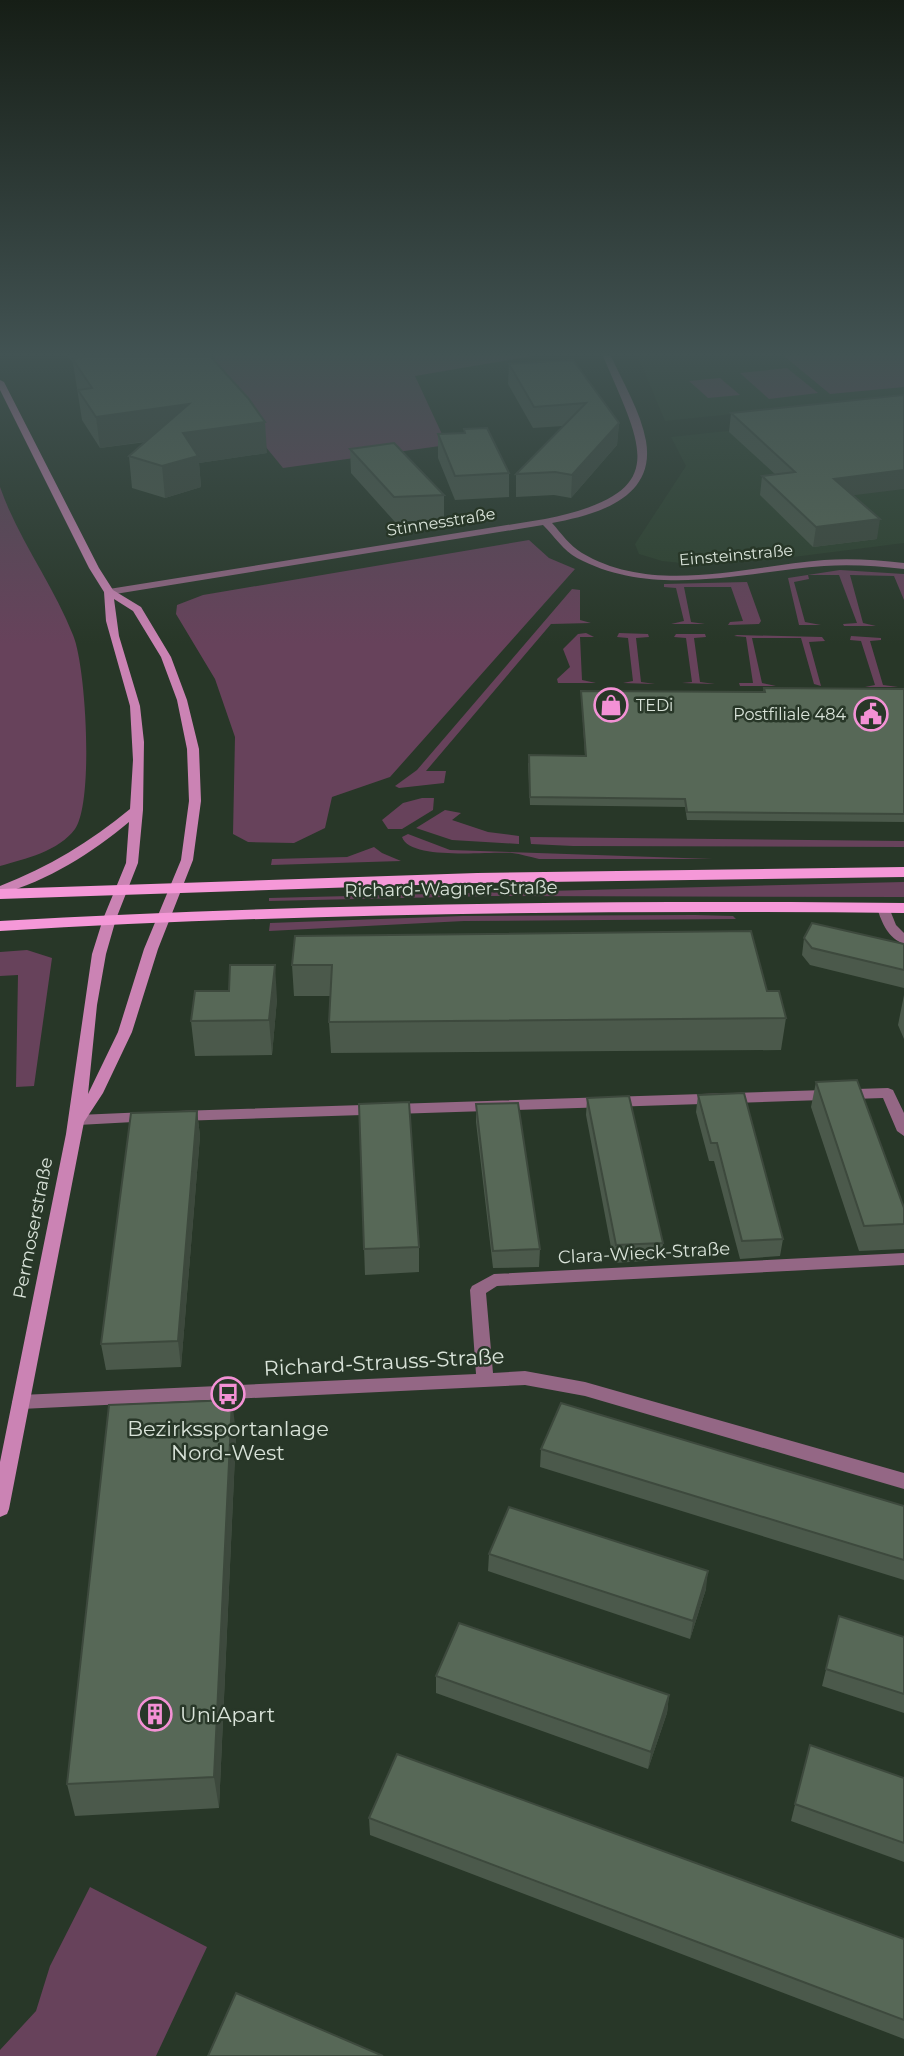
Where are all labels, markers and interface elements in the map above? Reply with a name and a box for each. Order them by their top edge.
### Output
street label: Stinnesstraße [385,504,497,540]
street label: Einsteinstraße [678,541,794,569]
shop icon: TEDi [592,686,630,724]
public building icon: Postfiliale 484 [852,695,890,733]
place label: TEDi [636,696,673,715]
place label: Postfiliale 484 [733,705,846,724]
street label: Richard-Wagner-Straße [344,876,558,902]
street label: Permoserstraße [8,1155,58,1301]
street label: Clara-Wieck-Straße [557,1237,731,1268]
street label: Richard-Strauss-Straße [263,1343,505,1381]
bus stop icon: Bezirkssportanlage Nord-West [209,1375,247,1413]
place label: Bezirkssportanlage Nord-West [127,1416,329,1465]
building icon: UniApart [136,1695,174,1733]
place label: UniApart [180,1702,275,1727]

